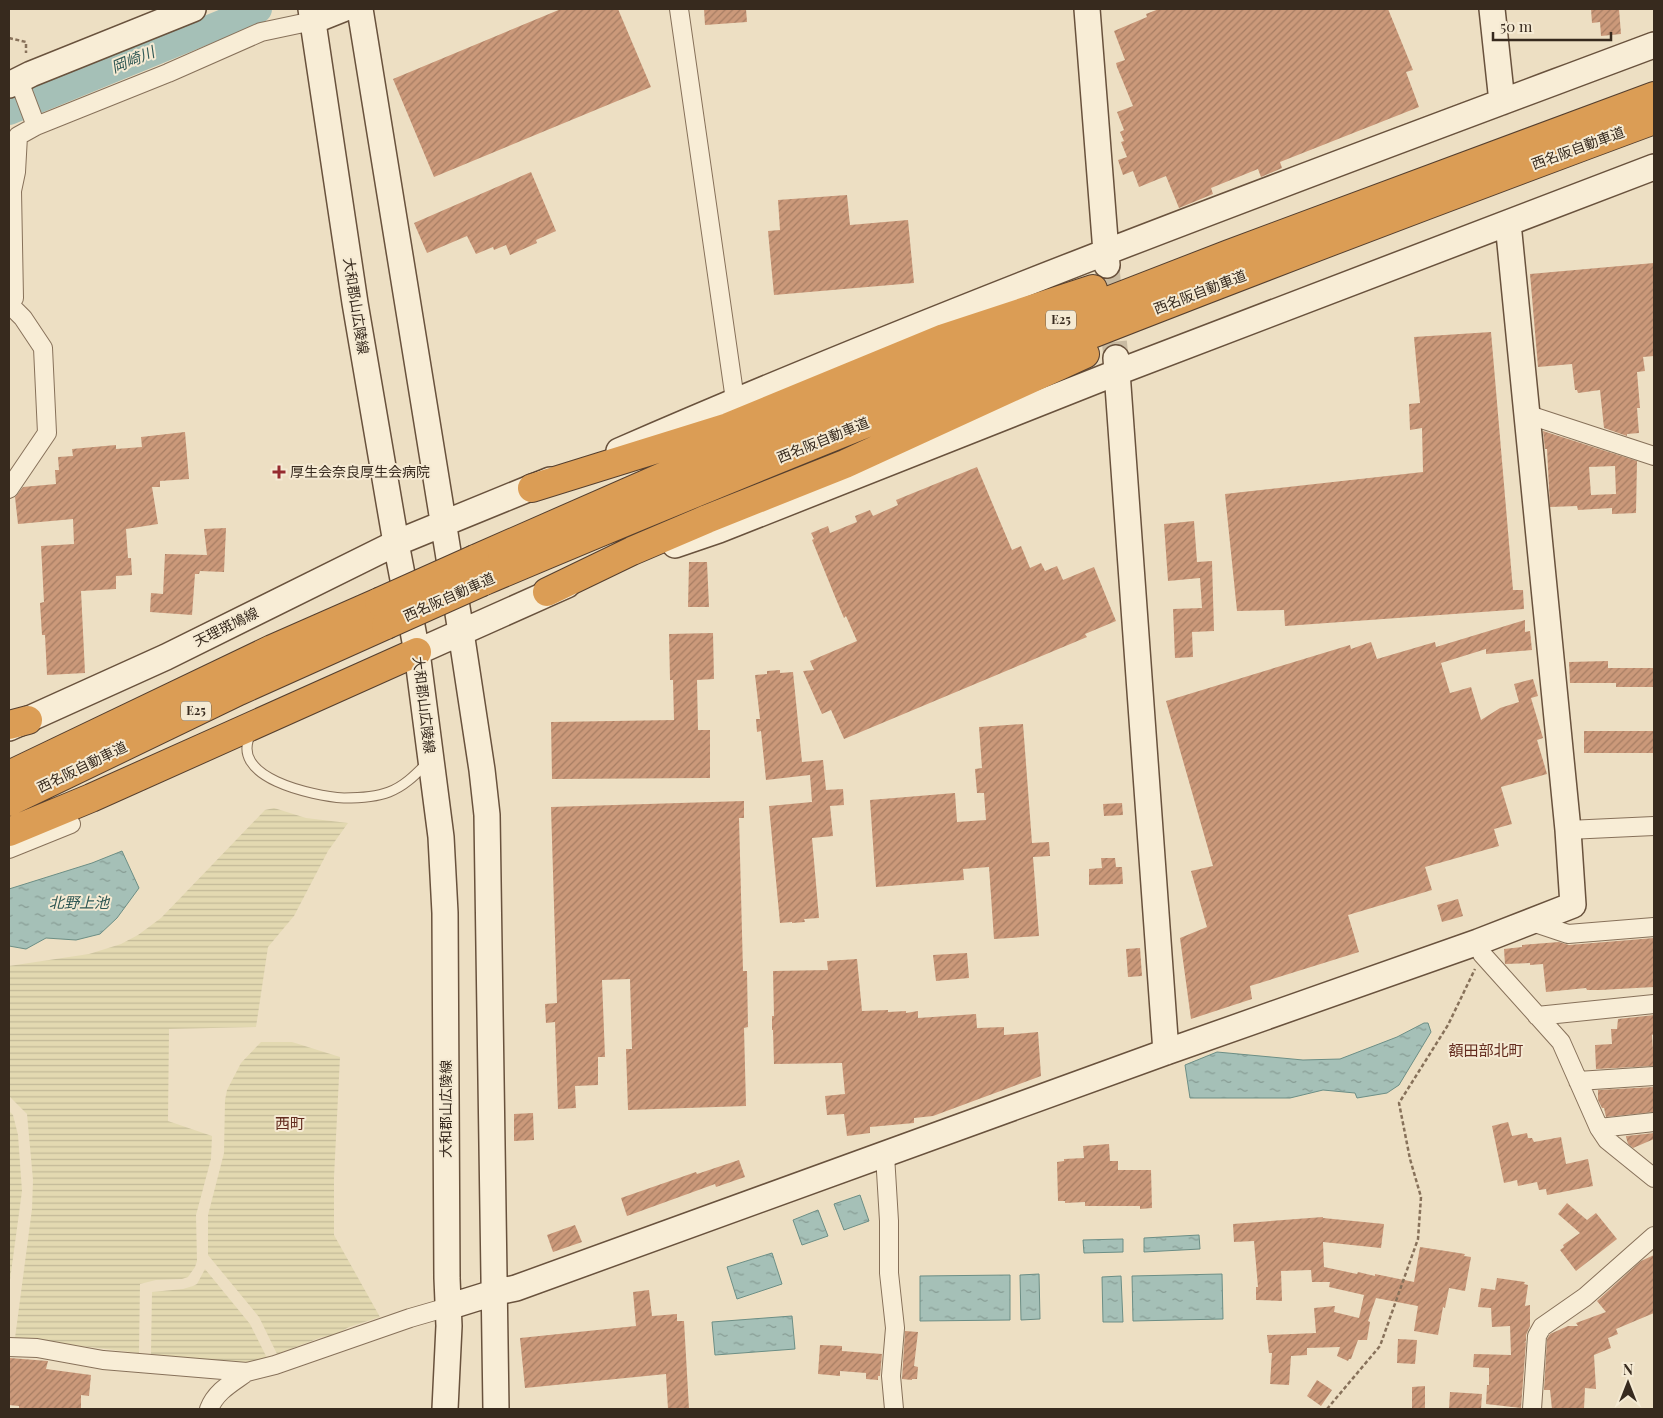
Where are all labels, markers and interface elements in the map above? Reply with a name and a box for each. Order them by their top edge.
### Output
scale bar [1493,10,1610,42]
text: 50 m [1500,16,1533,36]
water label: 岡崎川 [108,41,159,77]
street label: 西名阪自動車道 [1529,122,1627,173]
street label: 大和郡山広陵線 [339,256,374,356]
street label: 西名阪自動車道 [1151,265,1249,318]
road number: E25 [1046,310,1076,330]
street label: 西名阪自動車道 [774,412,872,467]
place label: 厚生会奈良厚生会病院 [290,462,430,481]
marker: 厚生会奈良厚生会病院 [272,465,286,479]
street label: 西名阪自動車道 [400,568,497,625]
street label: 天理斑鳩線 [190,603,261,650]
street label: 大和郡山広陵線 [409,655,440,755]
road number: E25 [181,701,211,720]
street label: 西名阪自動車道 [34,737,130,797]
water label: 北野上池 [49,892,111,912]
district label: 額田部北町 [1448,1040,1524,1060]
street label: 大和郡山広陵線 [436,1060,455,1158]
district label: 西町 [275,1113,305,1133]
north arrow [1603,1358,1653,1408]
text: N [1623,1360,1633,1379]

